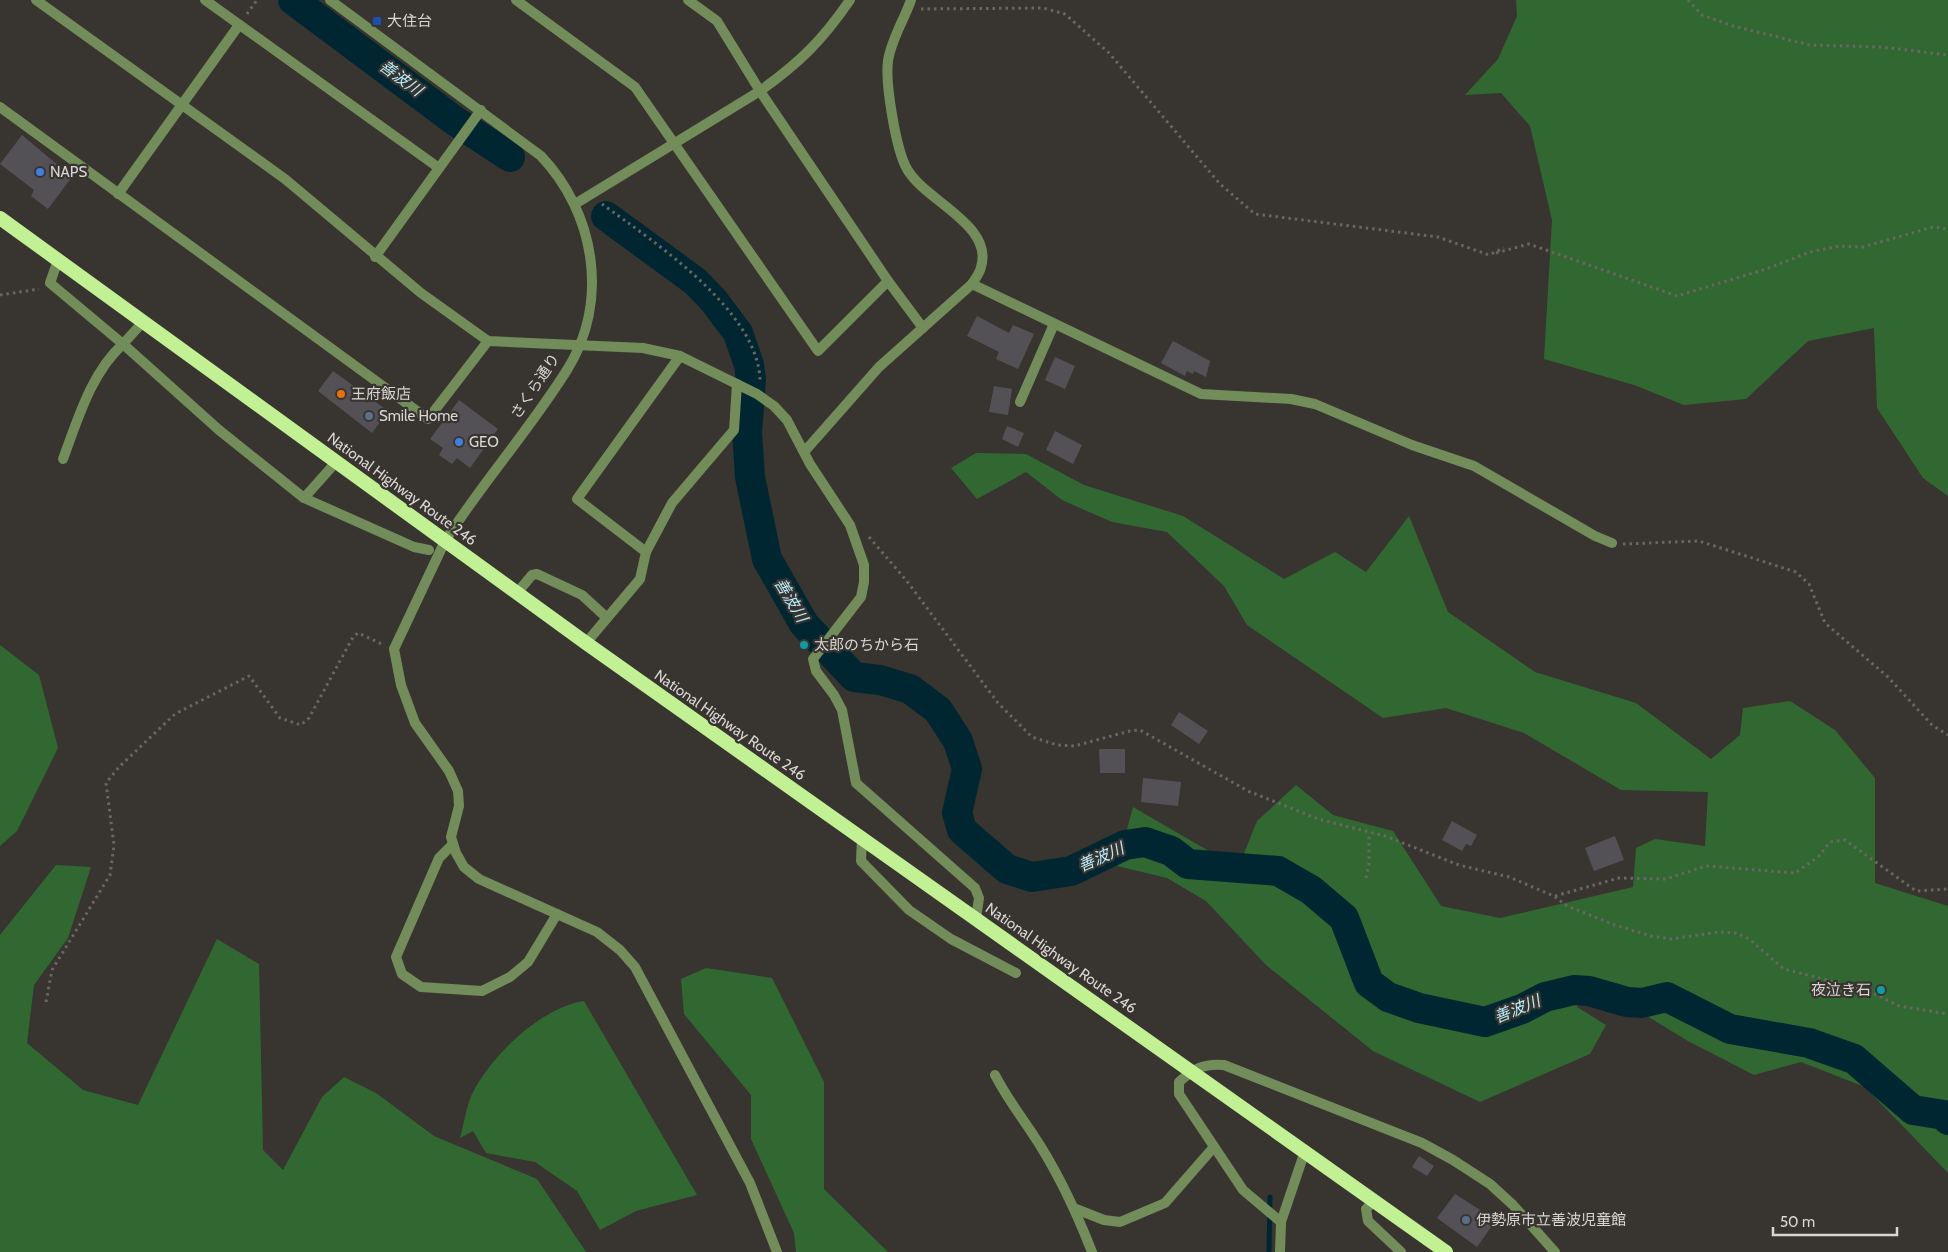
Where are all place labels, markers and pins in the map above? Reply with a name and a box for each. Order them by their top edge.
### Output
place label: 大住台 [387,12,432,30]
marker: 大住台 [371,15,383,27]
place label: NAPS [50,163,87,181]
marker: NAPS [34,166,46,178]
place label: 王府飯店 [351,385,411,403]
marker: 王府飯店 [335,388,347,400]
place label: Smile Home [379,407,458,425]
marker: Smile Home [363,410,375,422]
place label: GEO [469,433,499,451]
marker: GEO [453,436,465,448]
place label: 太郎のちから石 [814,636,919,654]
marker: 太郎のちから石 [798,639,810,651]
place label: 夜泣き石 [1811,981,1871,999]
marker: 夜泣き石 [1875,984,1887,996]
place label: 伊勢原市立善波児童館 [1476,1211,1626,1229]
marker: 伊勢原市立善波児童館 [1460,1214,1472,1226]

